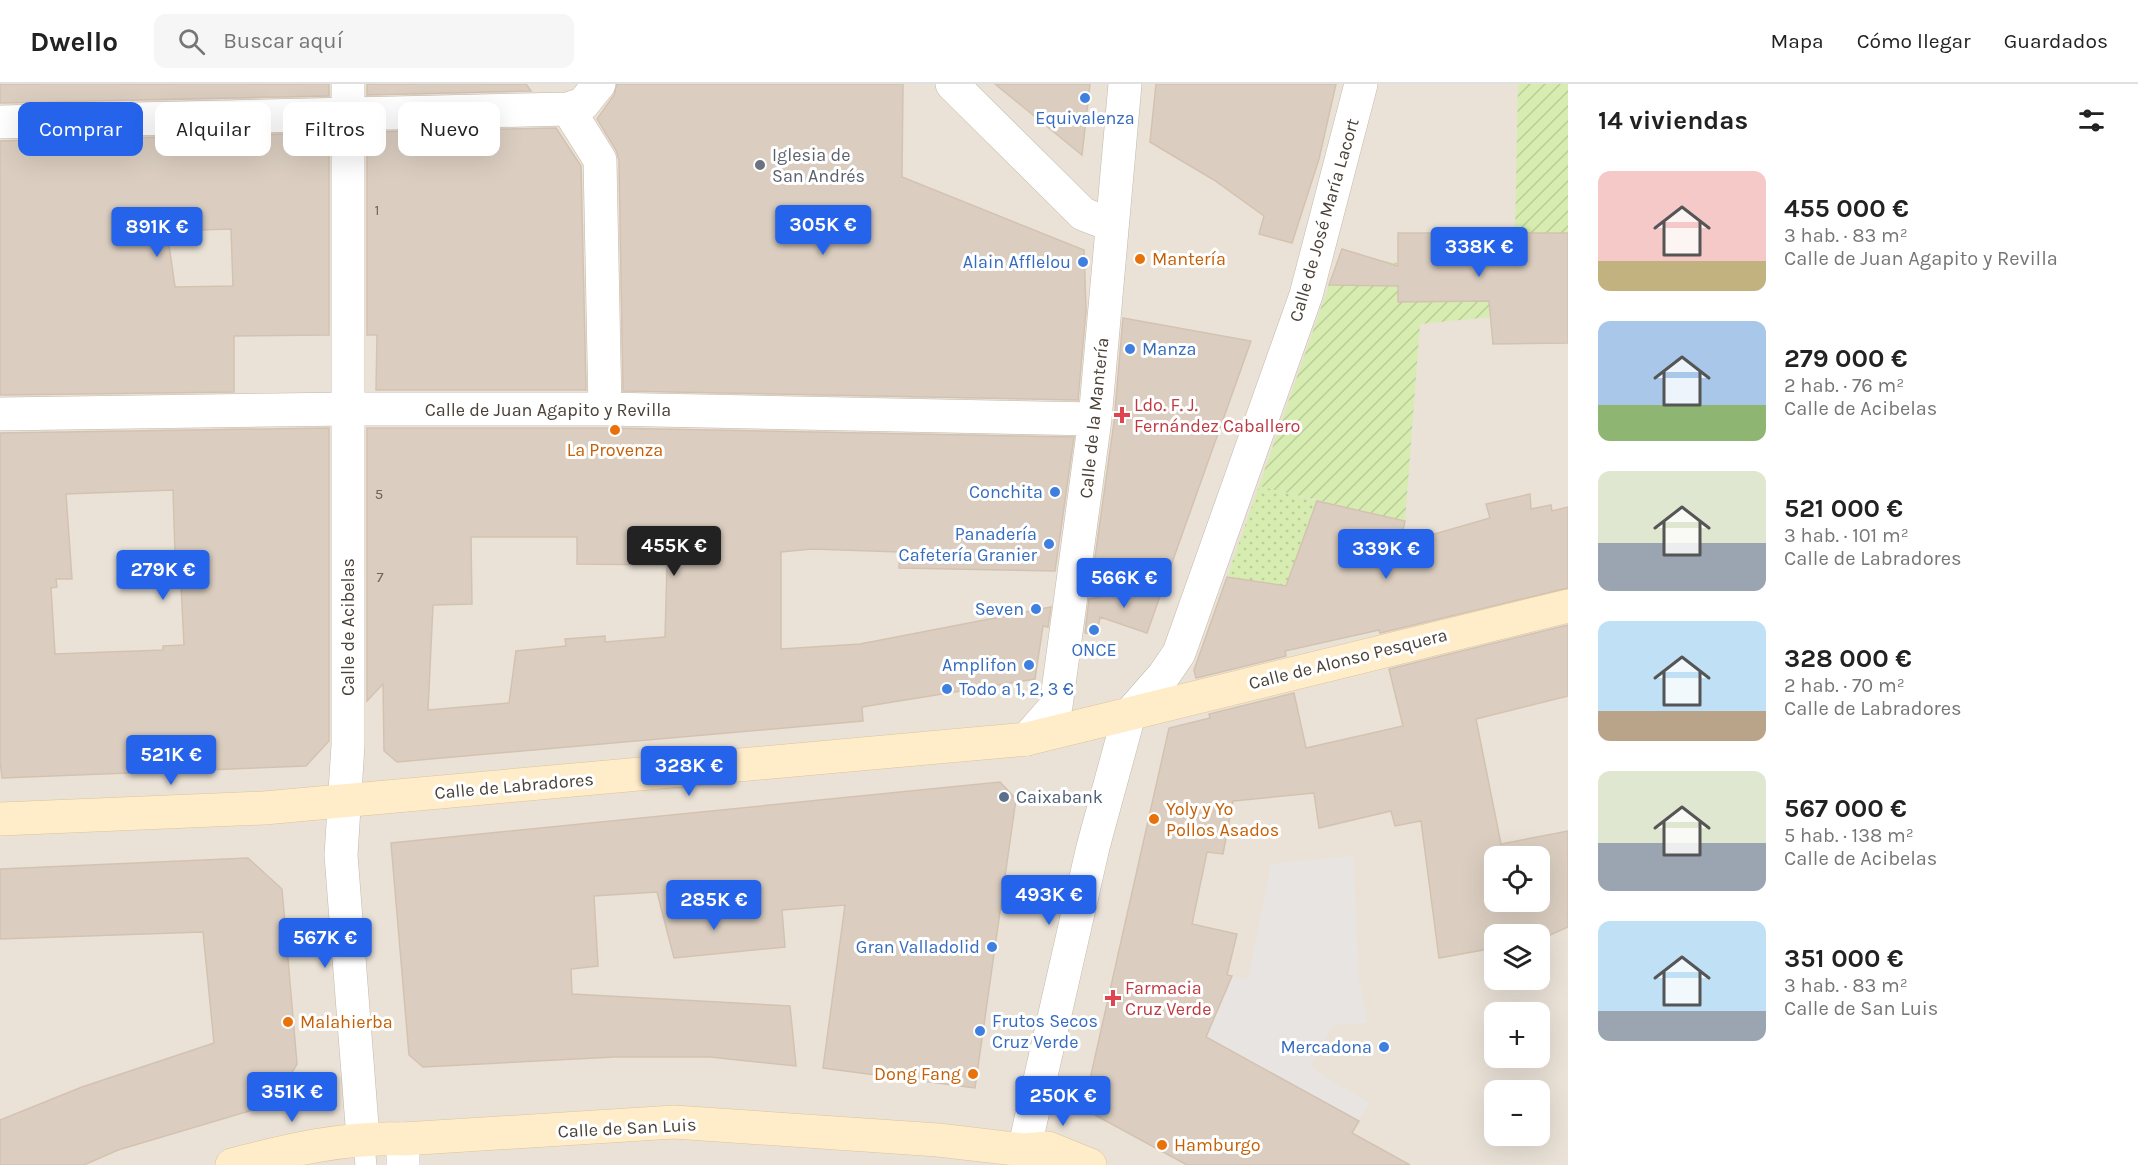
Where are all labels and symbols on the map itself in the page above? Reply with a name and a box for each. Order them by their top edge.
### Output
marker: Equivalenza [1078,91,1092,105]
place label: Equivalenza [1035,107,1135,129]
street label: Calle de José María Lacort [1284,115,1364,324]
place label: Iglesia de San Andrés [772,144,865,187]
marker: Iglesia de San Andrés [753,158,767,172]
house number: 1 [375,201,379,219]
pin: 305K € [774,205,872,256]
pin: 891K € [108,207,206,258]
pin: 338K € [1430,227,1528,278]
place label: Mantería [1152,248,1226,270]
place label: Alain Afflelou [963,251,1071,273]
marker: Mantería [1133,252,1147,266]
marker: Alain Afflelou [1076,255,1090,269]
street label: Calle de la Mantería [1075,336,1113,500]
place label: Manza [1142,338,1196,360]
marker: Manza [1123,342,1137,356]
place label: Ldo. F. J. Fernández Caballero [1134,394,1300,437]
street label: Calle de Juan Agapito y Revilla [425,399,671,421]
marker: Ldo. F. J. Fernández Caballero [1115,408,1129,422]
marker: La Provenza [608,423,622,437]
place label: La Provenza [567,439,663,461]
place label: Conchita [969,481,1043,503]
house number: 5 [375,485,383,503]
marker: Conchita [1048,485,1062,499]
place label: Panadería Cafetería Granier [899,523,1037,566]
pin: 455K € [625,526,723,577]
pin: 339K € [1337,529,1435,580]
marker: Panadería Cafetería Granier [1042,537,1056,551]
pin: 279K € [114,550,212,601]
street label: Calle de Acibelas [337,558,359,696]
pin: 566K € [1075,558,1173,609]
house number: 7 [376,568,384,586]
place label: Seven [975,598,1024,620]
marker: Seven [1029,602,1043,616]
marker: ONCE [1087,623,1101,637]
street label: Calle de Alonso Pesquera [1246,624,1450,694]
place label: ONCE [1071,639,1117,661]
place label: Amplifon [942,654,1017,676]
marker: Amplifon [1022,658,1036,672]
place label: Todo a 1, 2, 3 € [959,678,1074,700]
marker: Todo a 1, 2, 3 € [940,682,954,696]
pin: 521K € [122,735,220,786]
pin: 328K € [640,746,738,797]
street label: Calle de Labradores [433,768,595,804]
place label: Caixabank [1016,786,1103,808]
marker: Caixabank [997,790,1011,804]
place label: Yoly y Yo Pollos Asados [1166,798,1279,841]
marker: Yoly y Yo Pollos Asados [1147,812,1161,826]
pin: 493K € [1000,875,1098,926]
pin: 285K € [665,880,763,931]
pin: 567K € [276,918,374,969]
place label: Gran Valladolid [856,936,980,958]
marker: Gran Valladolid [985,940,999,954]
place label: Farmacia Cruz Verde [1125,977,1211,1020]
marker: Farmacia Cruz Verde [1106,991,1120,1005]
place label: Frutos Secos Cruz Verde [992,1010,1098,1053]
place label: Malahierba [300,1011,393,1033]
marker: Malahierba [281,1015,295,1029]
marker: Frutos Secos Cruz Verde [973,1024,987,1038]
place label: Mercadona [1281,1036,1372,1058]
marker: Mercadona [1377,1040,1391,1054]
place label: Dong Fang [874,1063,961,1085]
marker: Dong Fang [966,1067,980,1081]
pin: 351K € [243,1072,341,1123]
pin: 250K € [1014,1076,1112,1127]
street label: Calle de San Luis [557,1113,697,1143]
place label: Hamburgo [1174,1134,1261,1156]
marker: Hamburgo [1155,1138,1169,1152]

